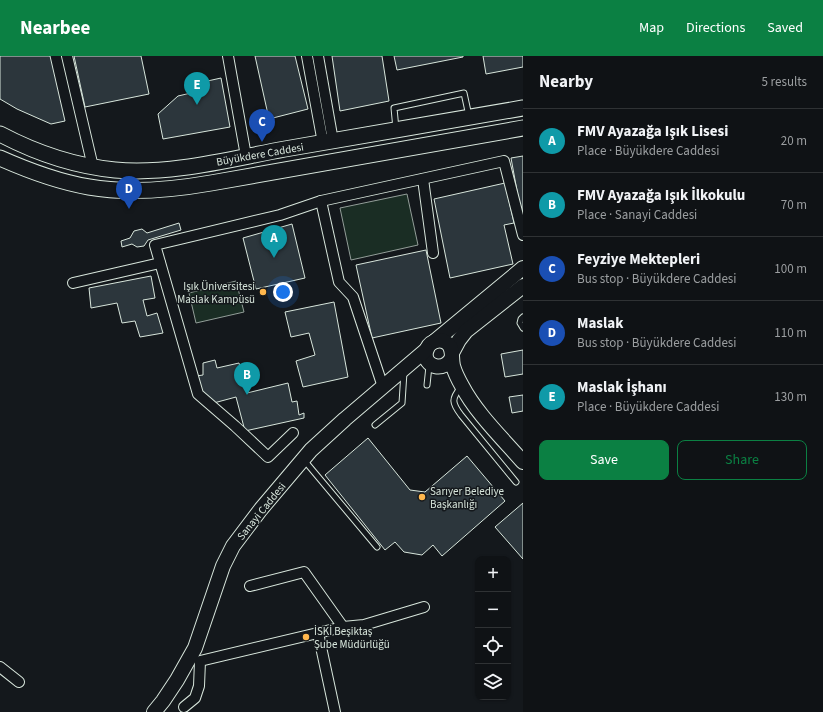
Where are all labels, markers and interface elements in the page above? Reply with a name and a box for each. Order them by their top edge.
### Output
text: Nearbee [20,15,90,42]
text: Map [639,18,664,38]
text: Directions [686,18,745,38]
text: Saved [767,18,803,38]
text: Nearby [539,70,593,94]
pin: E [184,72,210,105]
text: 5 results [762,73,807,91]
pin: C [249,109,275,142]
text: FMV Ayazağa Işık Lisesi [577,121,728,142]
text: A [548,132,556,150]
text: 20 m [781,132,807,150]
street label: Büyükdere Caddesi [215,139,305,170]
text: Place · Büyükdere Caddesi [577,142,719,160]
pin: D [116,176,142,209]
text: FMV Ayazağa Işık İlkokulu [577,185,745,206]
text: B [548,196,556,214]
text: 70 m [781,196,807,214]
text: Place · Sanayi Caddesi [577,206,697,224]
pin: A [261,225,287,258]
text: Feyziye Mektepleri [577,249,700,270]
text: C [548,260,556,278]
text: 100 m [774,260,807,278]
text: Bus stop · Büyükdere Caddesi [577,270,737,288]
place label: Işık Üniversitesi Maslak Kampüsü [177,279,255,307]
your location [273,282,293,302]
marker: Işık Üniversitesi Maslak Kampüsü [258,287,268,297]
text: Maslak [577,313,623,334]
text: D [548,324,556,342]
text: 110 m [774,324,807,342]
text: Bus stop · Büyükdere Caddesi [577,334,737,352]
pin: B [234,362,260,395]
text: Maslak İşhanı [577,377,667,398]
text: E [548,388,556,406]
text: 130 m [774,388,807,406]
text: Place · Büyükdere Caddesi [577,398,719,416]
button: Save [539,440,669,480]
button: Share [677,440,807,480]
street label: Sanayi Caddesi [234,479,289,543]
place label: Sarıyer Belediye Başkanlığı [430,484,505,512]
marker: Sarıyer Belediye Başkanlığı [417,492,427,502]
map controls [475,556,511,700]
button: + [475,556,511,592]
button: − [475,592,511,628]
place label: İSKİ Beşiktaş Şube Müdürlüğü [314,624,390,652]
button: locate [475,628,511,664]
marker: İSKİ Beşiktaş Şube Müdürlüğü [301,632,311,642]
button: layers [475,664,511,700]

